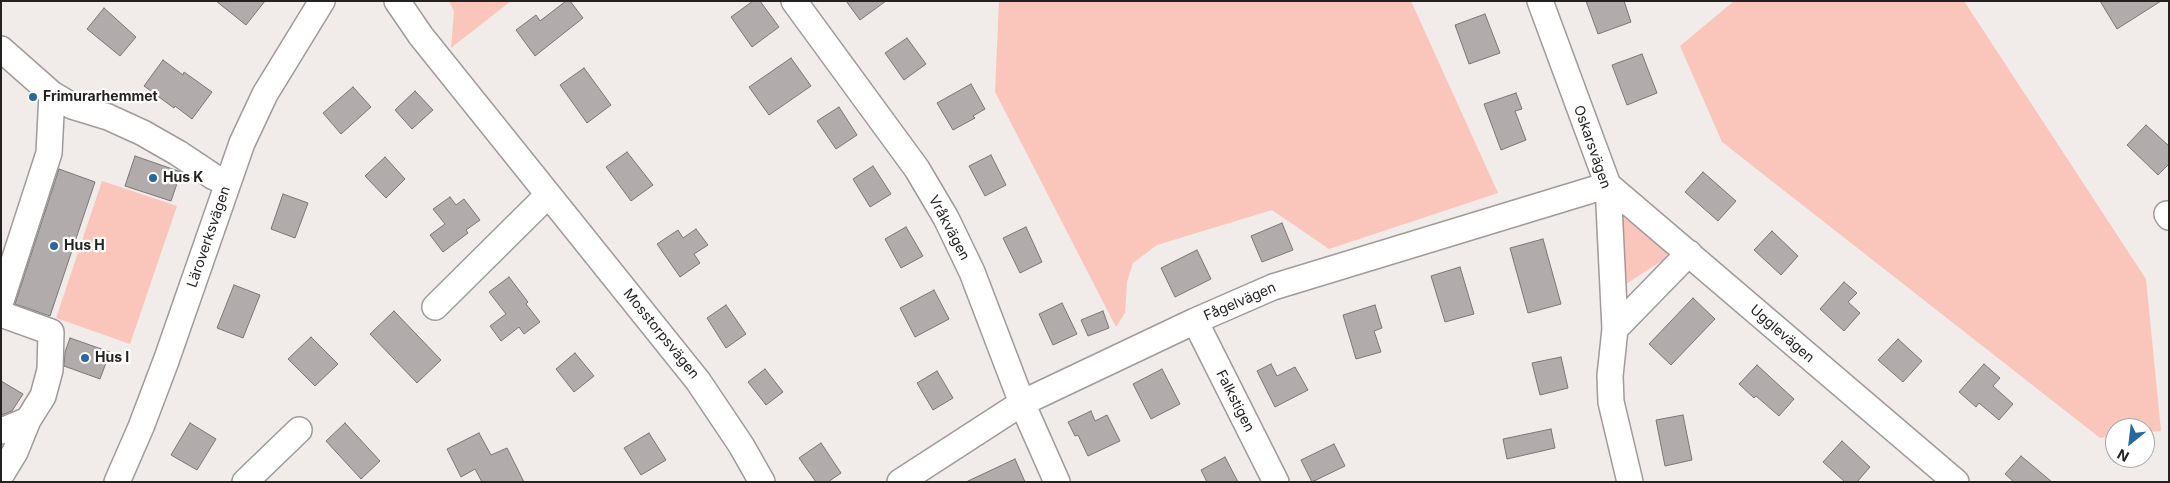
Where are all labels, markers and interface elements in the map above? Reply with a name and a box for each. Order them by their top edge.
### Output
place label: Frimurarhemmet [43,89,158,105]
marker: Frimurarhemmet [27,91,39,103]
street label: Oskarsvägen [1570,103,1614,191]
place label: Hus K [163,170,203,186]
marker: Hus K [147,172,159,184]
street label: Läroverksvägen [184,184,234,290]
street label: Vråkvägen [925,193,973,263]
place label: Hus H [64,238,105,254]
marker: Hus H [48,240,60,252]
street label: Fågelvägen [1201,279,1279,325]
street label: Mosstorpsvägen [620,286,702,382]
street label: Ugglevägen [1746,302,1818,366]
place label: Hus I [95,350,129,366]
marker: Hus I [79,352,91,364]
street label: Falkstigen [1212,367,1258,435]
north arrow [2105,418,2155,468]
text: N [2114,446,2132,466]

